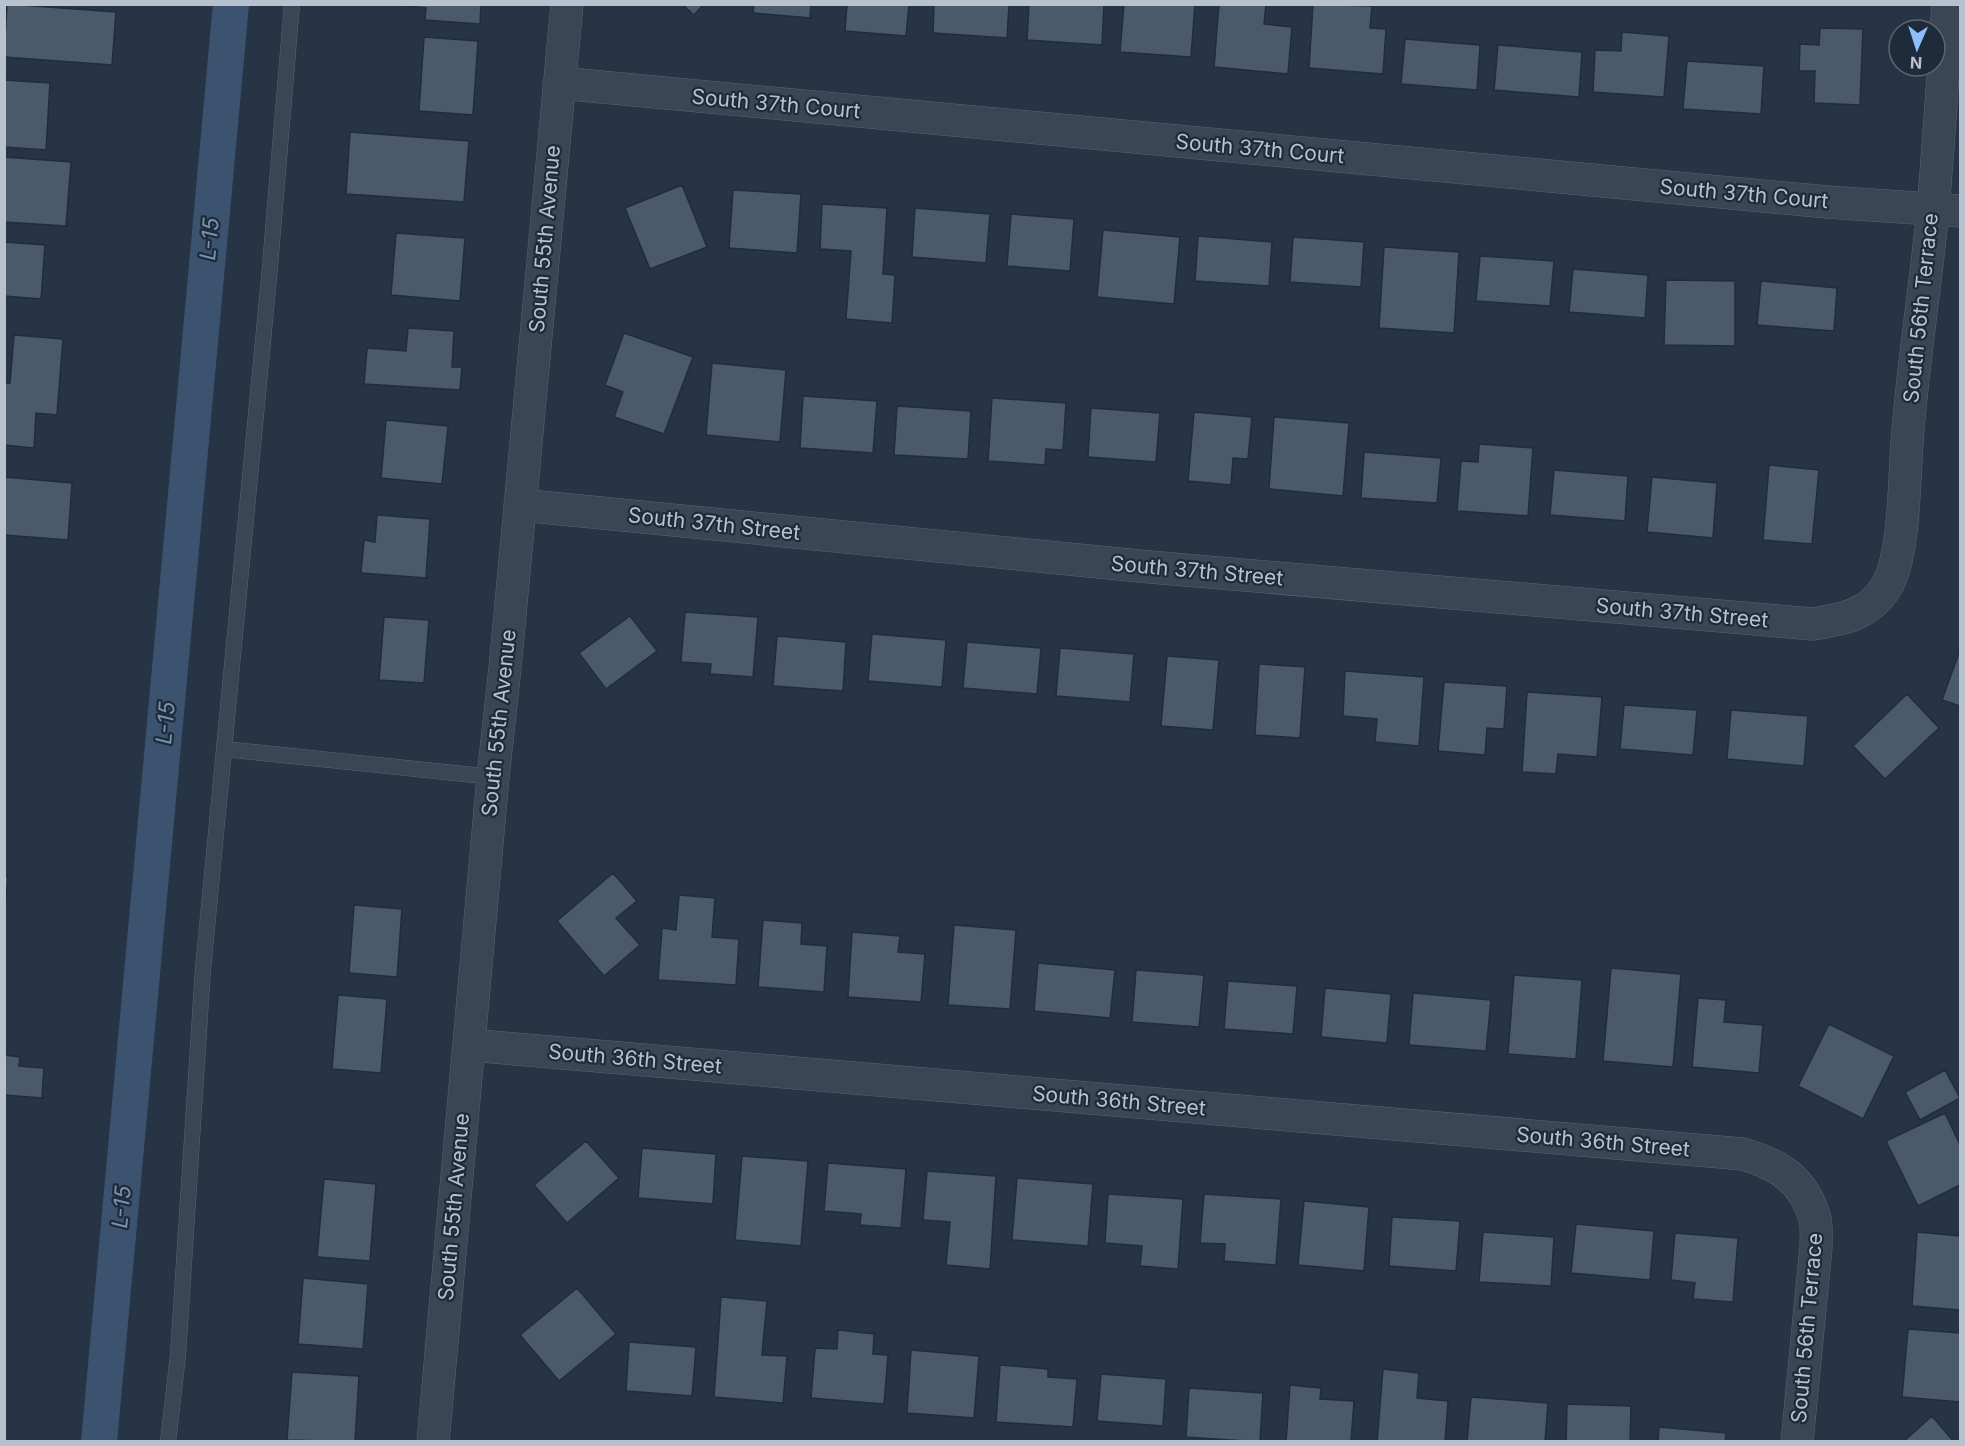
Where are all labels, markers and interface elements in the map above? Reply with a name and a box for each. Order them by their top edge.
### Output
north arrow [1887,18,1947,78]
text: N [1910,53,1923,73]
street label: South 37th Court [691,84,862,123]
street label: South 37th Court [1175,129,1346,168]
street label: South 55th Avenue [524,144,565,334]
street label: South 37th Court [1659,174,1830,213]
street label: South 56th Terrace [1898,212,1943,404]
water label: L-15 [194,216,224,262]
street label: South 37th Street [627,502,802,545]
street label: South 37th Street [1110,551,1284,591]
street label: South 37th Street [1595,593,1769,633]
street label: South 55th Avenue [476,628,521,818]
water label: L-15 [150,700,180,746]
street label: South 36th Street [547,1038,723,1079]
street label: South 36th Street [1031,1080,1207,1121]
street label: South 55th Avenue [433,1112,474,1302]
street label: South 36th Street [1515,1121,1691,1162]
water label: L-15 [106,1184,136,1230]
street label: South 56th Terrace [1786,1232,1827,1424]

